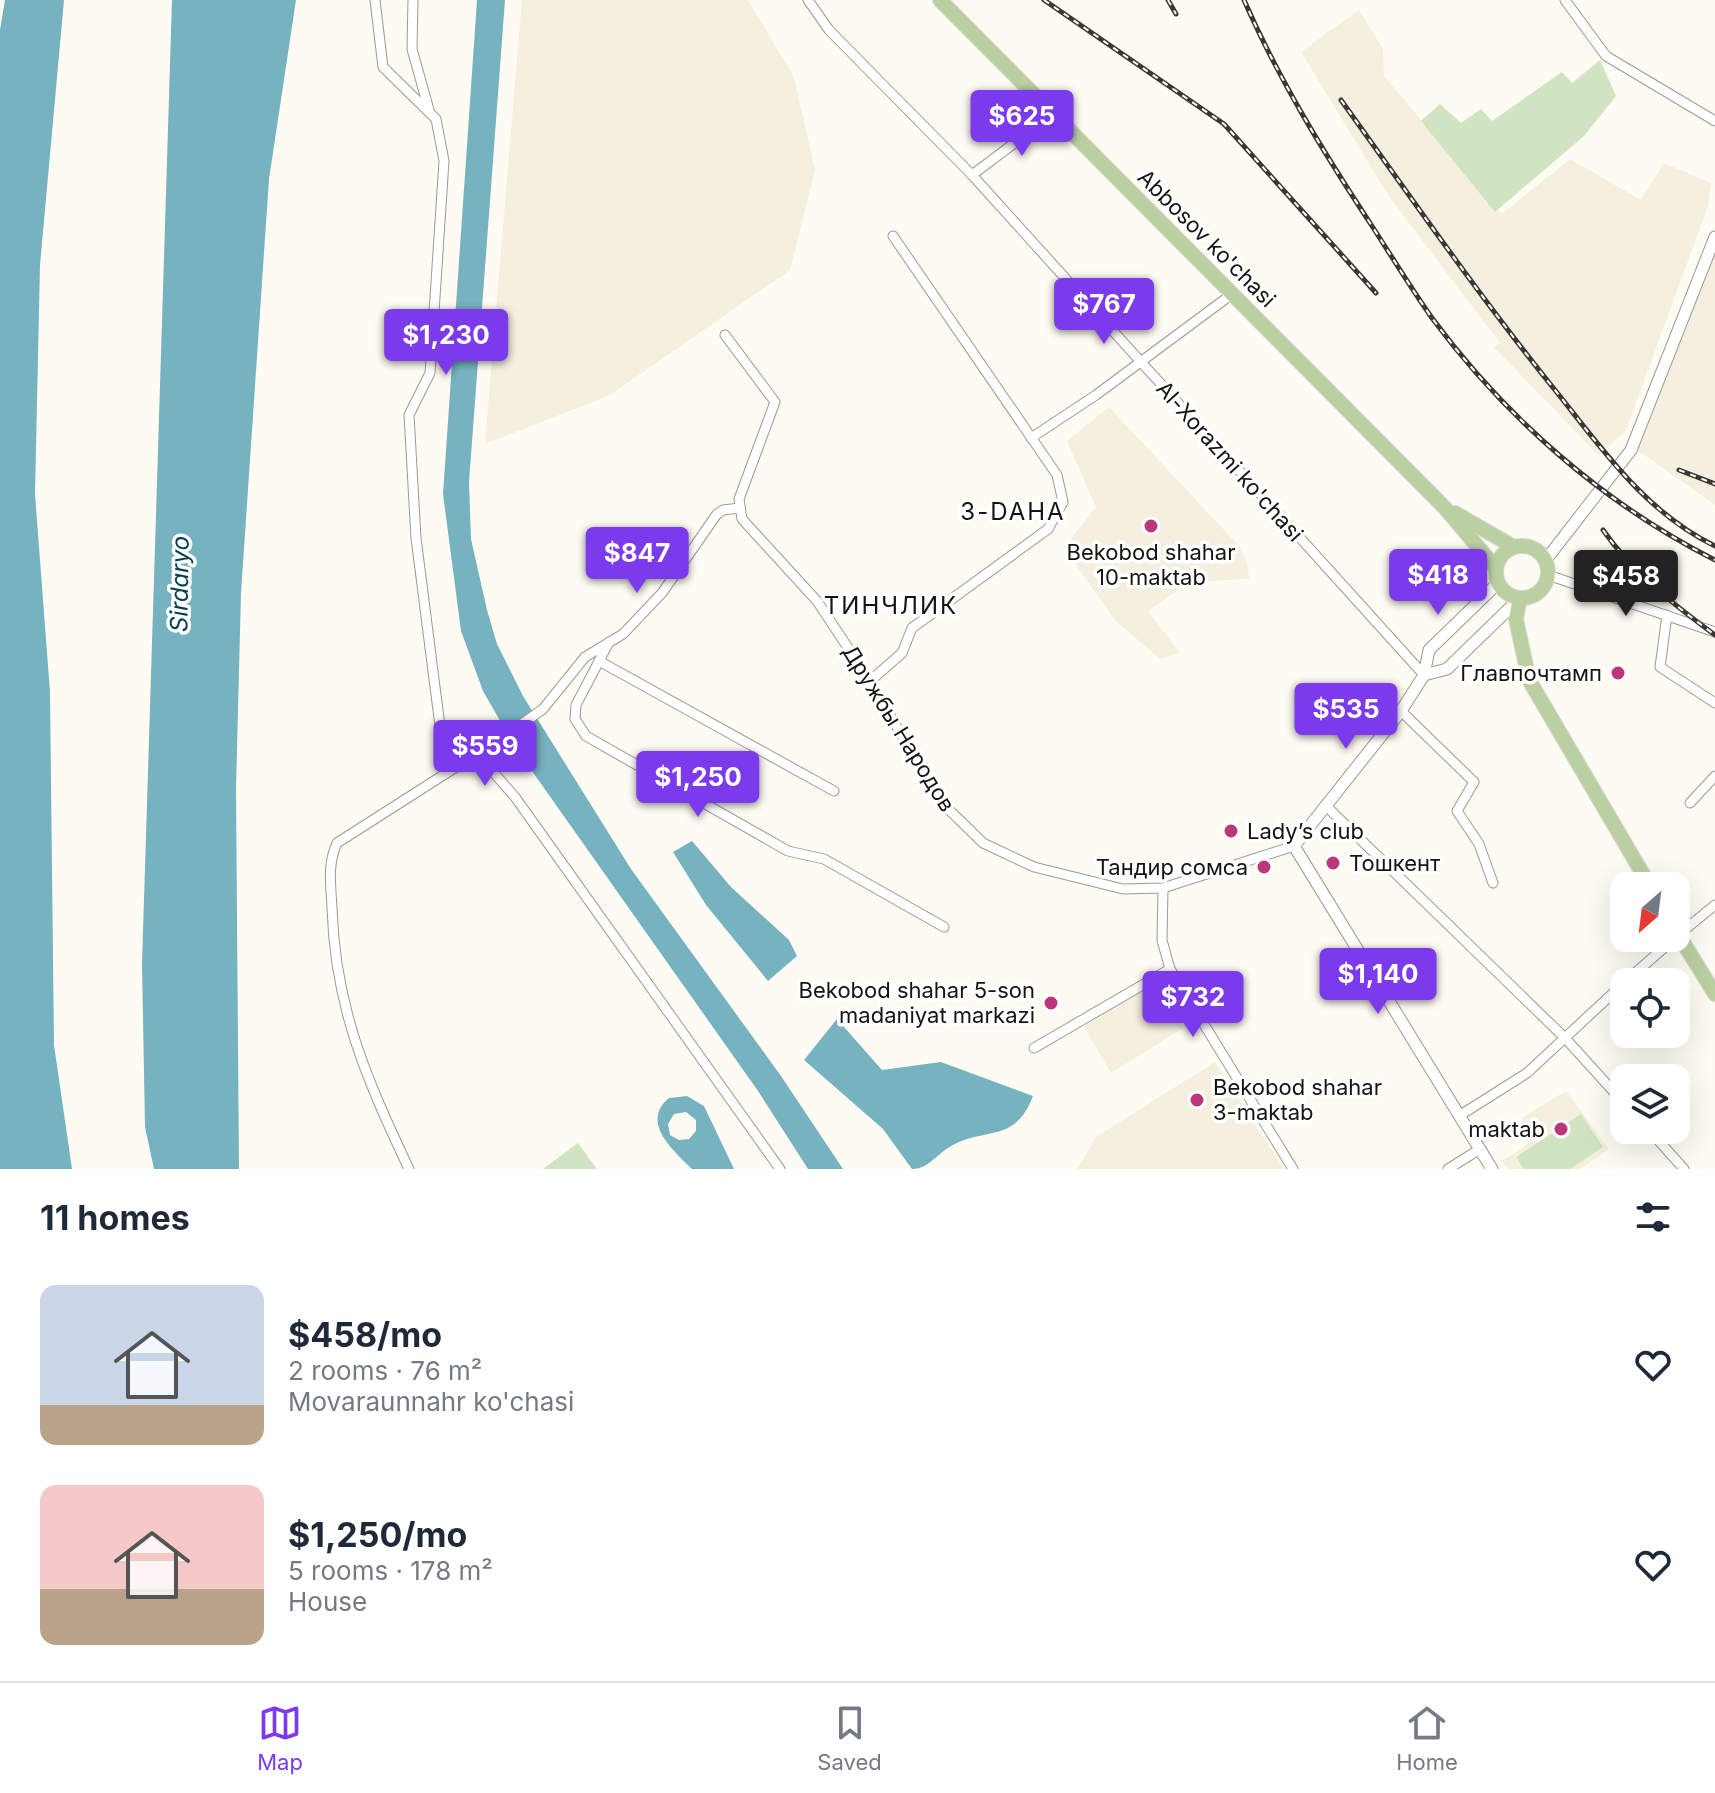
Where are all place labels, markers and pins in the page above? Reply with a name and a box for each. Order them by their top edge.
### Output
pin: $625 [975,90,1069,158]
pin: $767 [1057,278,1151,346]
pin: $1,230 [381,309,511,377]
marker: Bekobod shahar 10-maktab [1142,517,1160,535]
pin: $847 [590,527,684,595]
place label: Bekobod shahar 10-maktab [1067,539,1235,590]
pin: $418 [1391,549,1485,617]
pin: $458 [1579,550,1673,618]
place label: Главпочтамп [1460,660,1602,686]
marker: Главпочтамп [1609,664,1627,682]
pin: $535 [1299,683,1393,751]
pin: $559 [438,720,532,788]
pin: $1,250 [633,751,763,819]
place label: Lady’s club [1247,818,1364,844]
marker: Lady’s club [1222,822,1240,840]
place label: Тошкент [1349,850,1441,876]
place label: Тандир сомса [1096,854,1248,880]
marker: Тошкент [1324,854,1342,872]
marker: Тандир сомса [1255,858,1273,876]
pin: $1,140 [1313,948,1443,1016]
pin: $732 [1146,971,1240,1039]
place label: Bekobod shahar 5-son madaniyat markazi [799,977,1035,1028]
marker: Bekobod shahar 5-son madaniyat markazi [1042,994,1060,1012]
place label: Bekobod shahar 3-maktab [1213,1074,1382,1125]
marker: Bekobod shahar 3-maktab [1188,1091,1206,1109]
place label: maktab [1468,1116,1545,1142]
marker: maktab [1552,1120,1570,1138]

